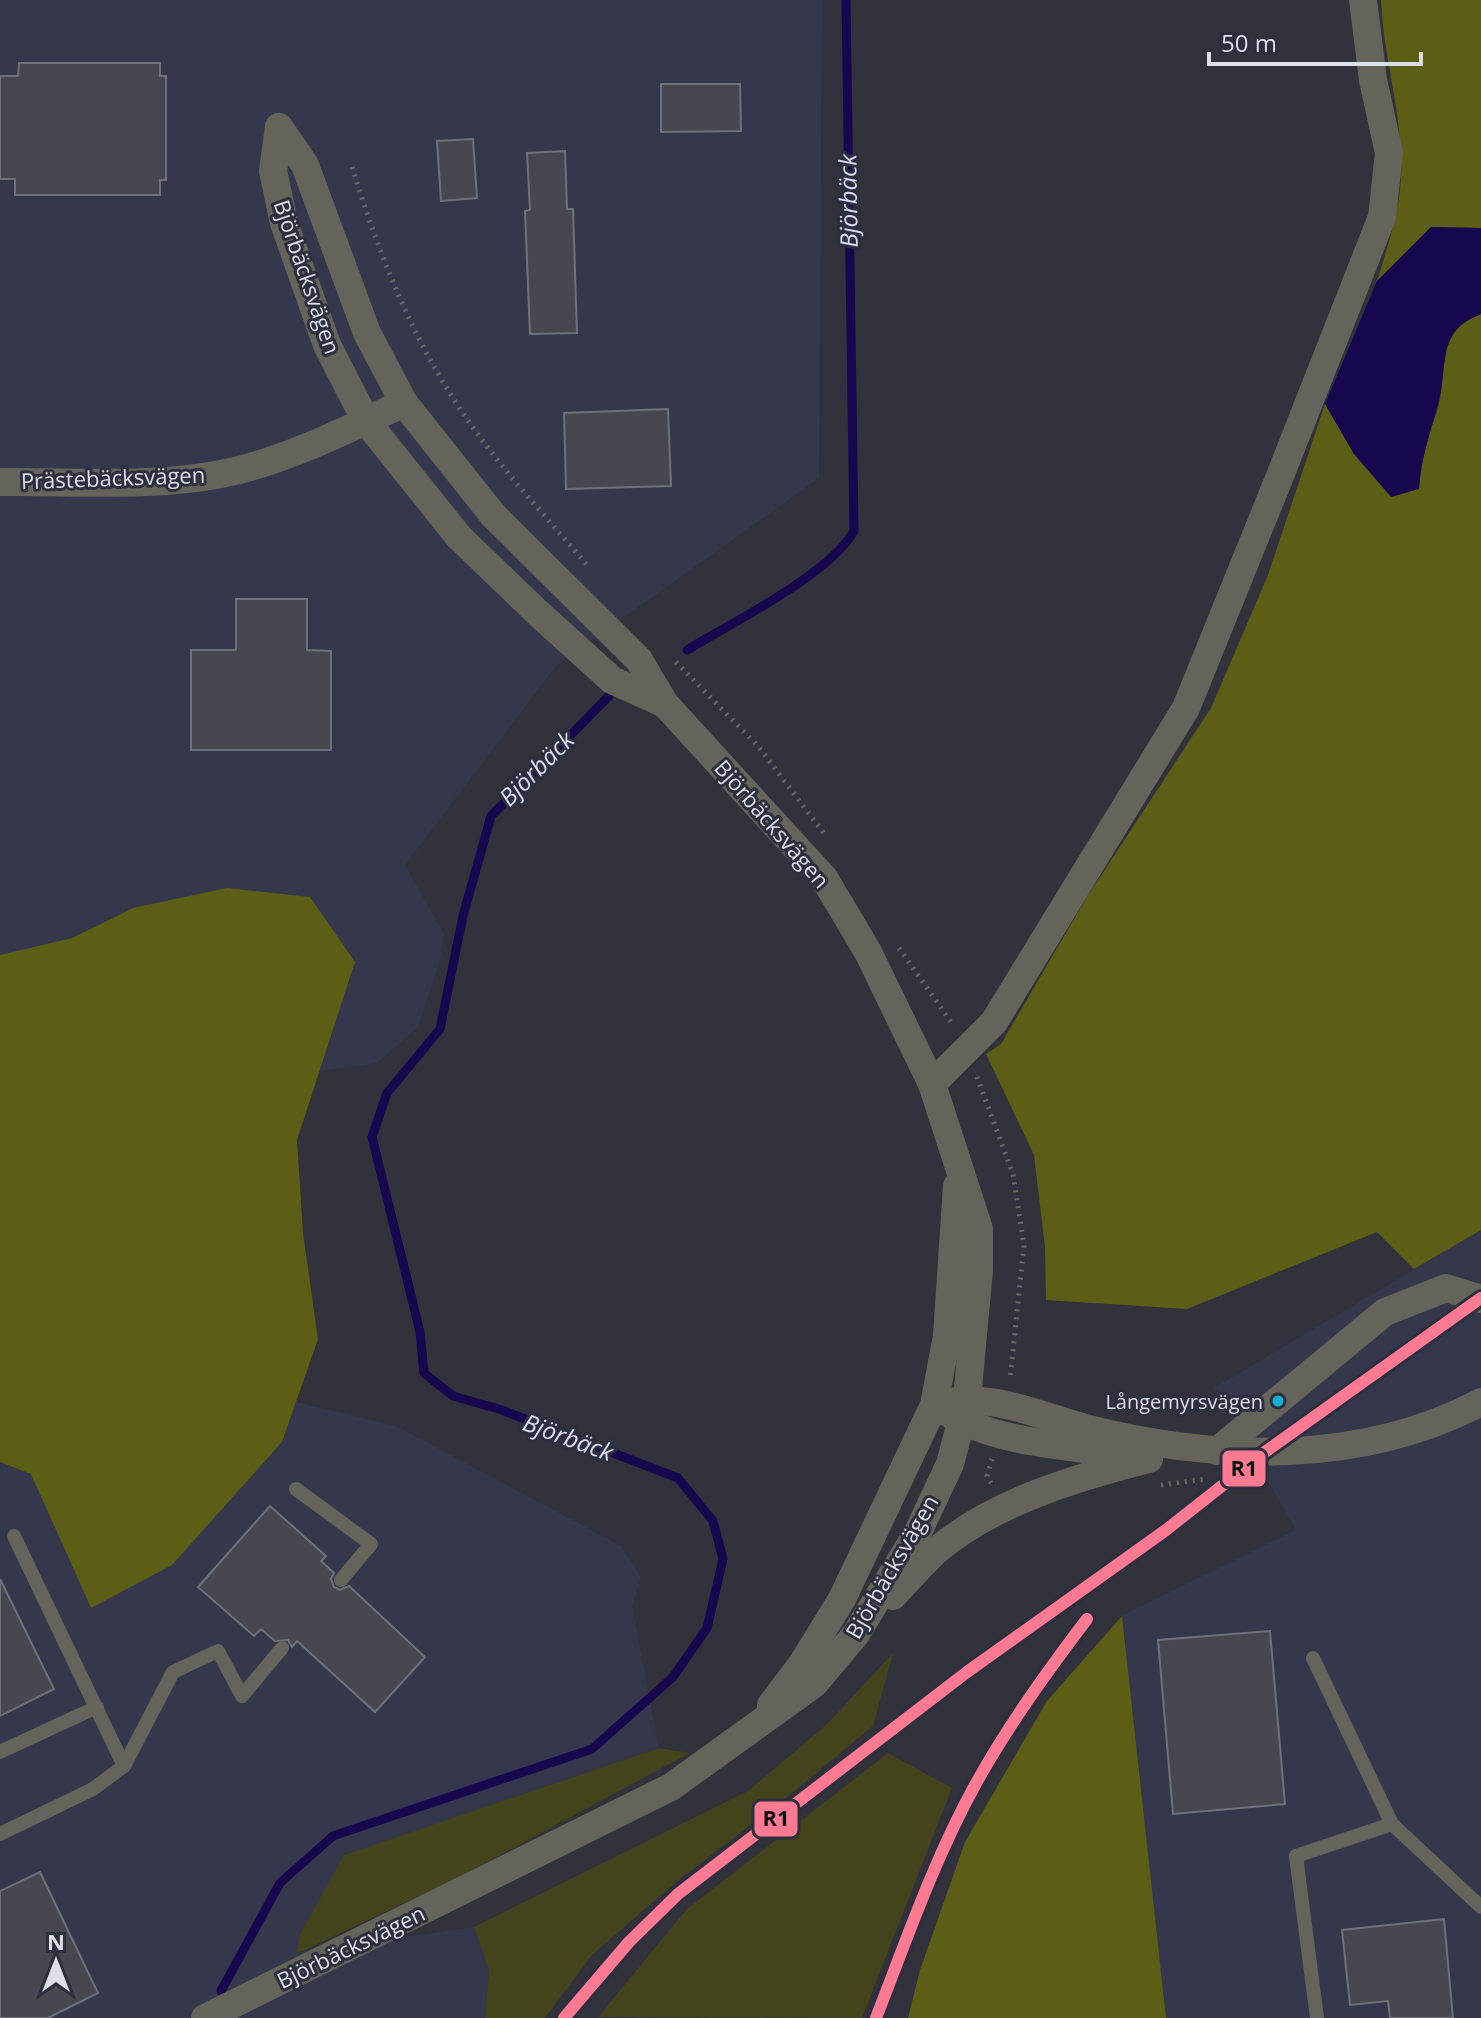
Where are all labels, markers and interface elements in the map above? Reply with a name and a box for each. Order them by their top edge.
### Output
scale bar [1209,16,1421,66]
text: 50 m [1221,26,1277,59]
water label: Björbäck [830,153,865,248]
street label: Björbäcksvägen [268,196,348,358]
street label: Prästebäcksvägen [20,459,206,495]
water label: Björbäck [491,722,582,813]
street label: Björbäcksvägen [709,753,837,894]
place label: Långemyrsvägen [1105,1388,1263,1415]
marker: Långemyrsvägen [1270,1393,1286,1409]
water label: Björbäck [519,1405,619,1469]
line badge: R1 [1221,1449,1267,1488]
text: R1 [1230,1452,1258,1482]
street label: Björbäcksvägen [838,1489,944,1644]
line badge: R1 [753,1800,799,1838]
text: R1 [762,1802,790,1832]
street label: Björbäcksvägen [272,1897,430,1995]
north arrow [16,1922,96,2002]
text: N [47,1926,65,1956]

